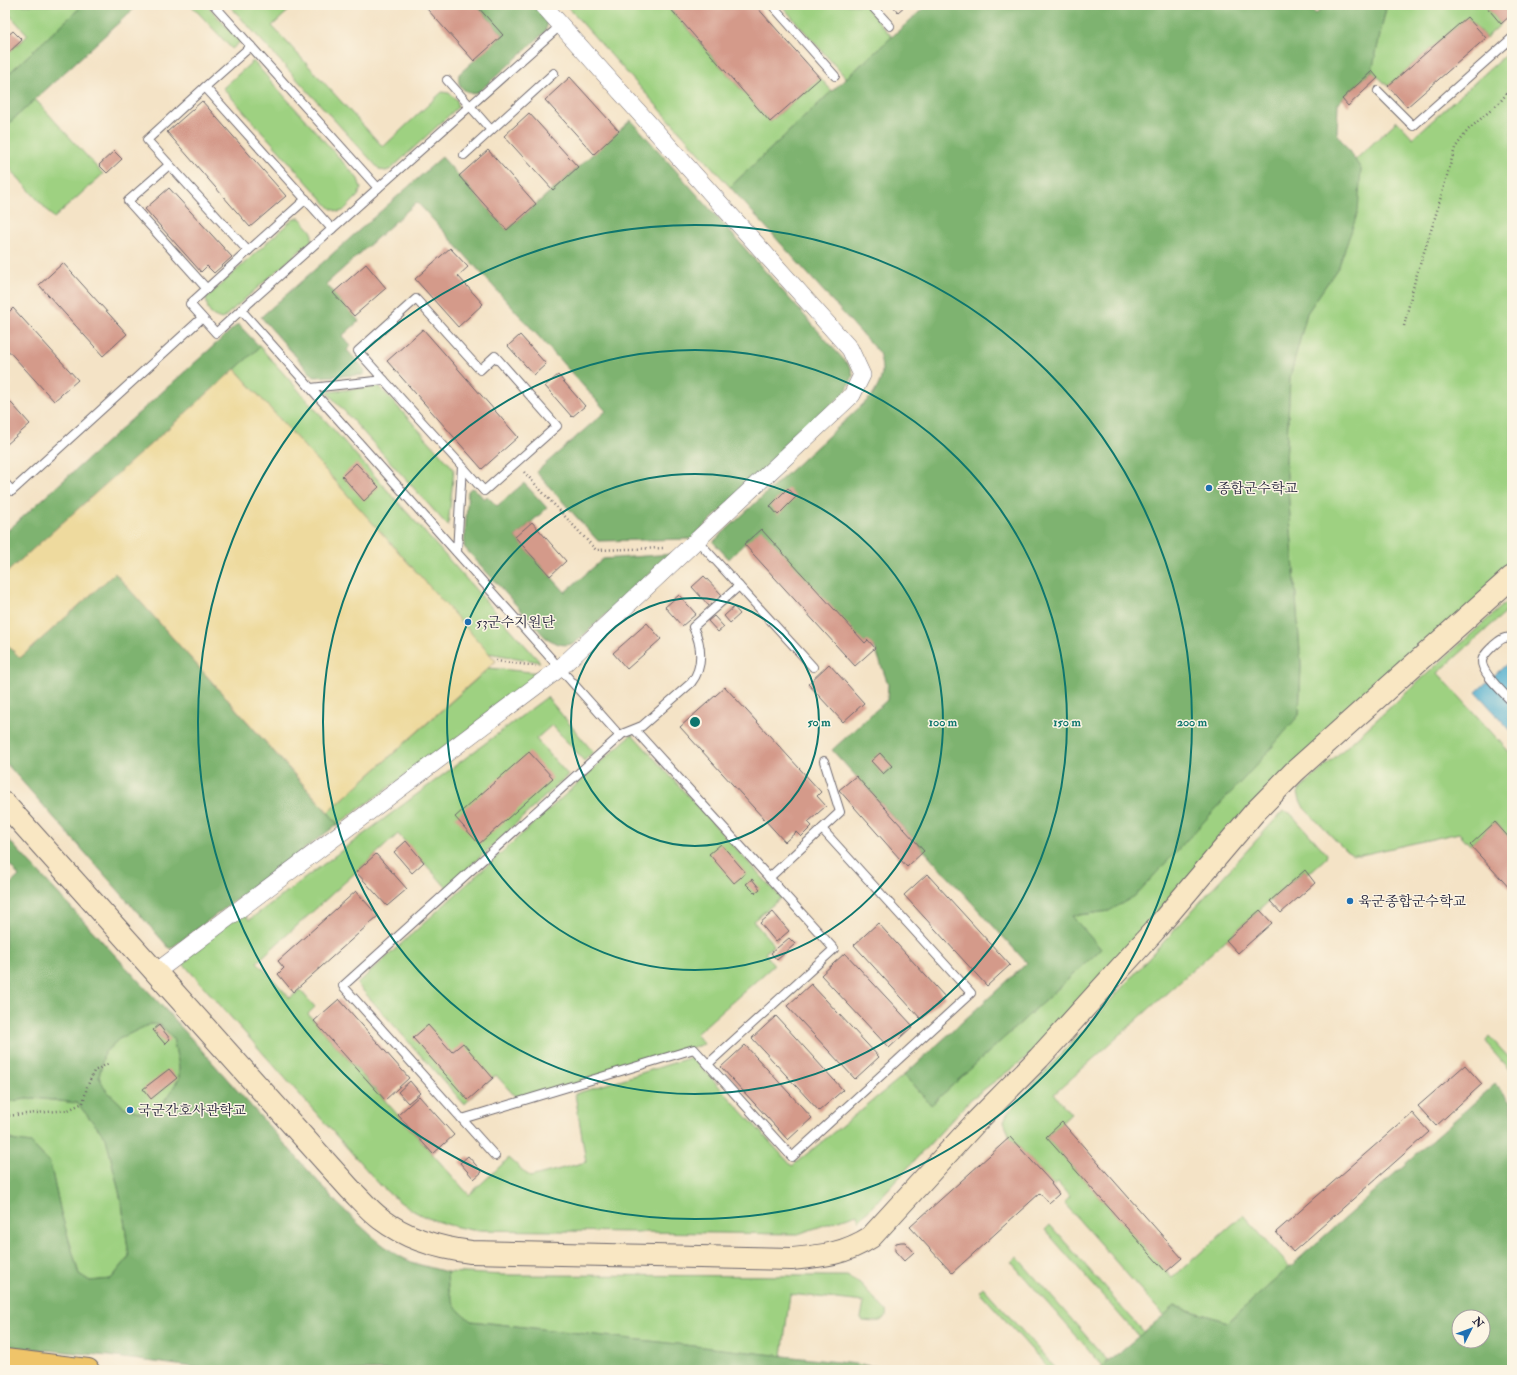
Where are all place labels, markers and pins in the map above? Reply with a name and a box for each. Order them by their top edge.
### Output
place label: 종합군수학교 [1217,480,1299,497]
marker: 종합군수학교 [1204,483,1214,493]
place label: 53군수지원단 [476,614,556,631]
marker: 53군수지원단 [463,617,473,627]
centre of rings [688,715,702,729]
place label: 육군종합군수학교 [1358,893,1467,910]
marker: 육군종합군수학교 [1345,896,1355,906]
place label: 국군간호사관학교 [138,1102,247,1119]
marker: 국군간호사관학교 [125,1105,135,1115]

